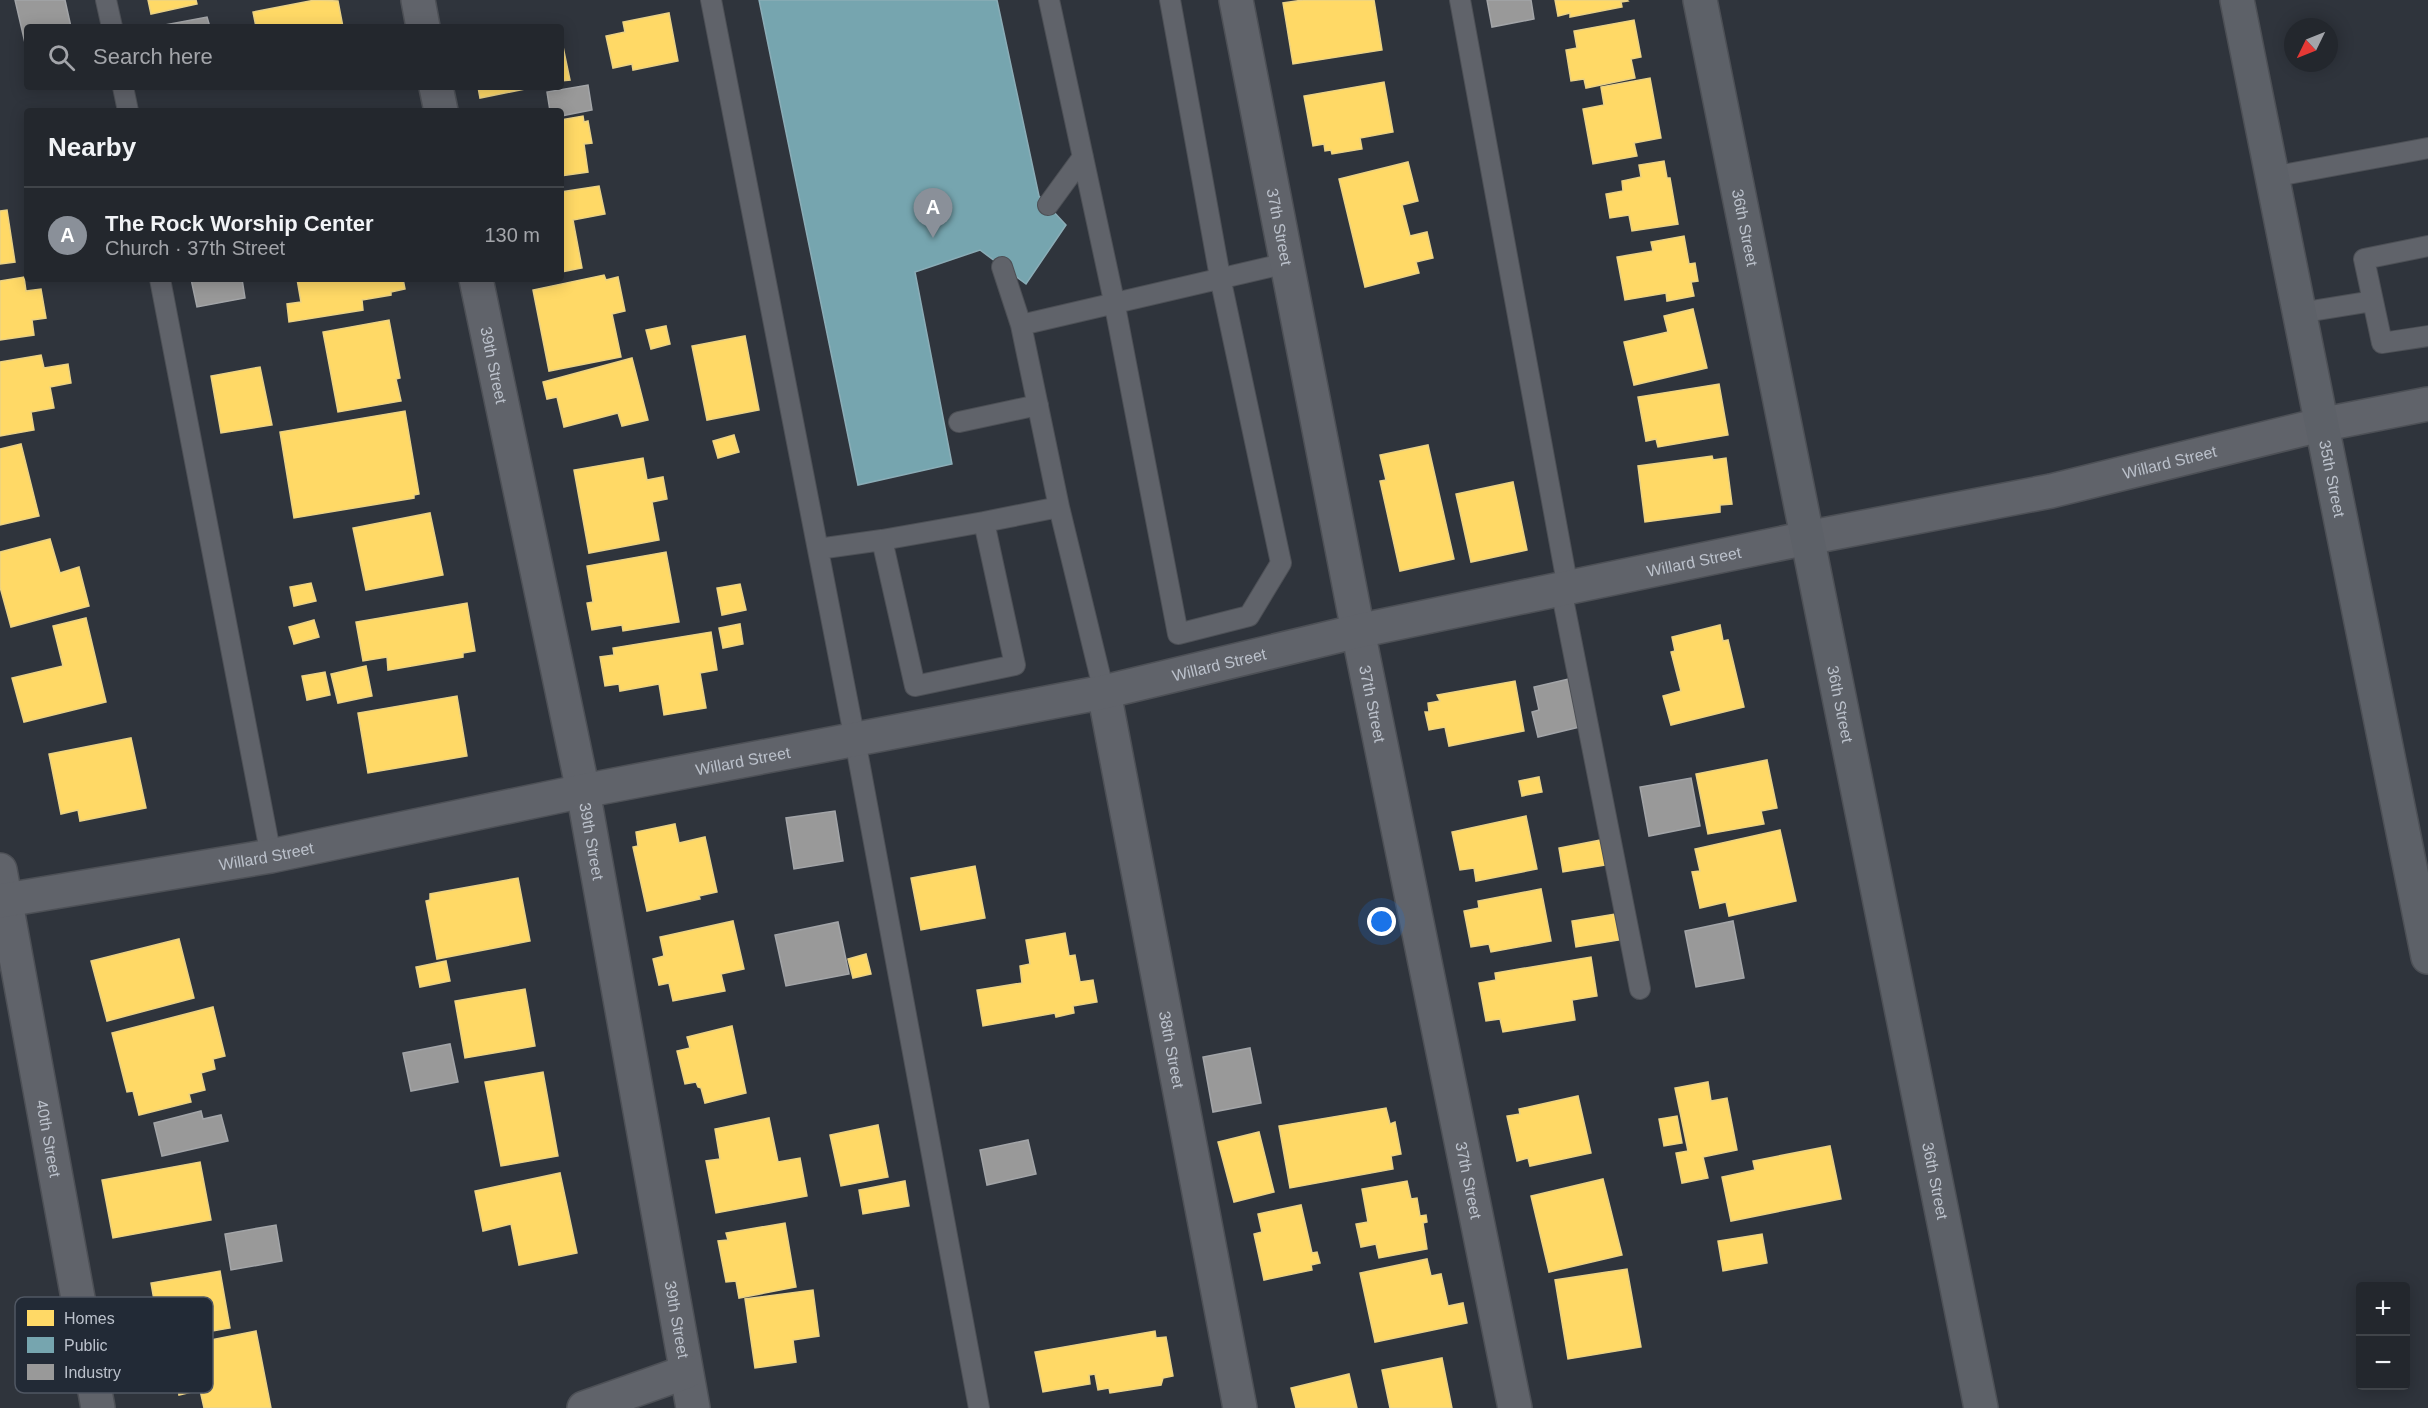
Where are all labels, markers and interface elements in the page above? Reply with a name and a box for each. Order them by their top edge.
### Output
north arrow [2284,18,2338,72]
search box [24,24,564,90]
icon: search [45,41,78,74]
text: Search here [93,44,213,69]
text: Nearby [48,132,136,162]
street label: 37th Street [1264,187,1296,267]
street label: 36th Street [1729,187,1762,268]
pin: A [914,188,952,238]
text: The Rock Worship Center [105,211,374,236]
text: A [60,224,75,246]
text: 130 m [484,224,540,246]
text: Church · 37th Street [105,237,285,259]
street label: 39th Street [478,325,510,406]
street label: 35th Street [2317,438,2349,519]
street label: Willard Street [2121,442,2219,482]
street label: Willard Street [1645,543,1743,579]
street label: Willard Street [1170,645,1268,684]
street label: 37th Street [1357,664,1389,744]
street label: 36th Street [1825,664,1857,745]
street label: Willard Street [694,743,792,778]
street label: 39th Street [577,801,607,882]
street label: Willard Street [218,839,316,873]
your location [1367,907,1396,936]
street label: 38th Street [1156,1010,1188,1090]
street label: 40th Street [34,1099,64,1179]
street label: 37th Street [1453,1140,1485,1221]
street label: 36th Street [1920,1141,1952,1221]
street label: 39th Street [662,1280,693,1360]
map controls [2356,1282,2410,1390]
button: + [2356,1282,2410,1336]
legend [15,1297,213,1393]
text: Homes [64,1310,115,1327]
button: − [2356,1336,2410,1390]
text: Public [64,1337,108,1354]
text: Industry [64,1364,121,1381]

